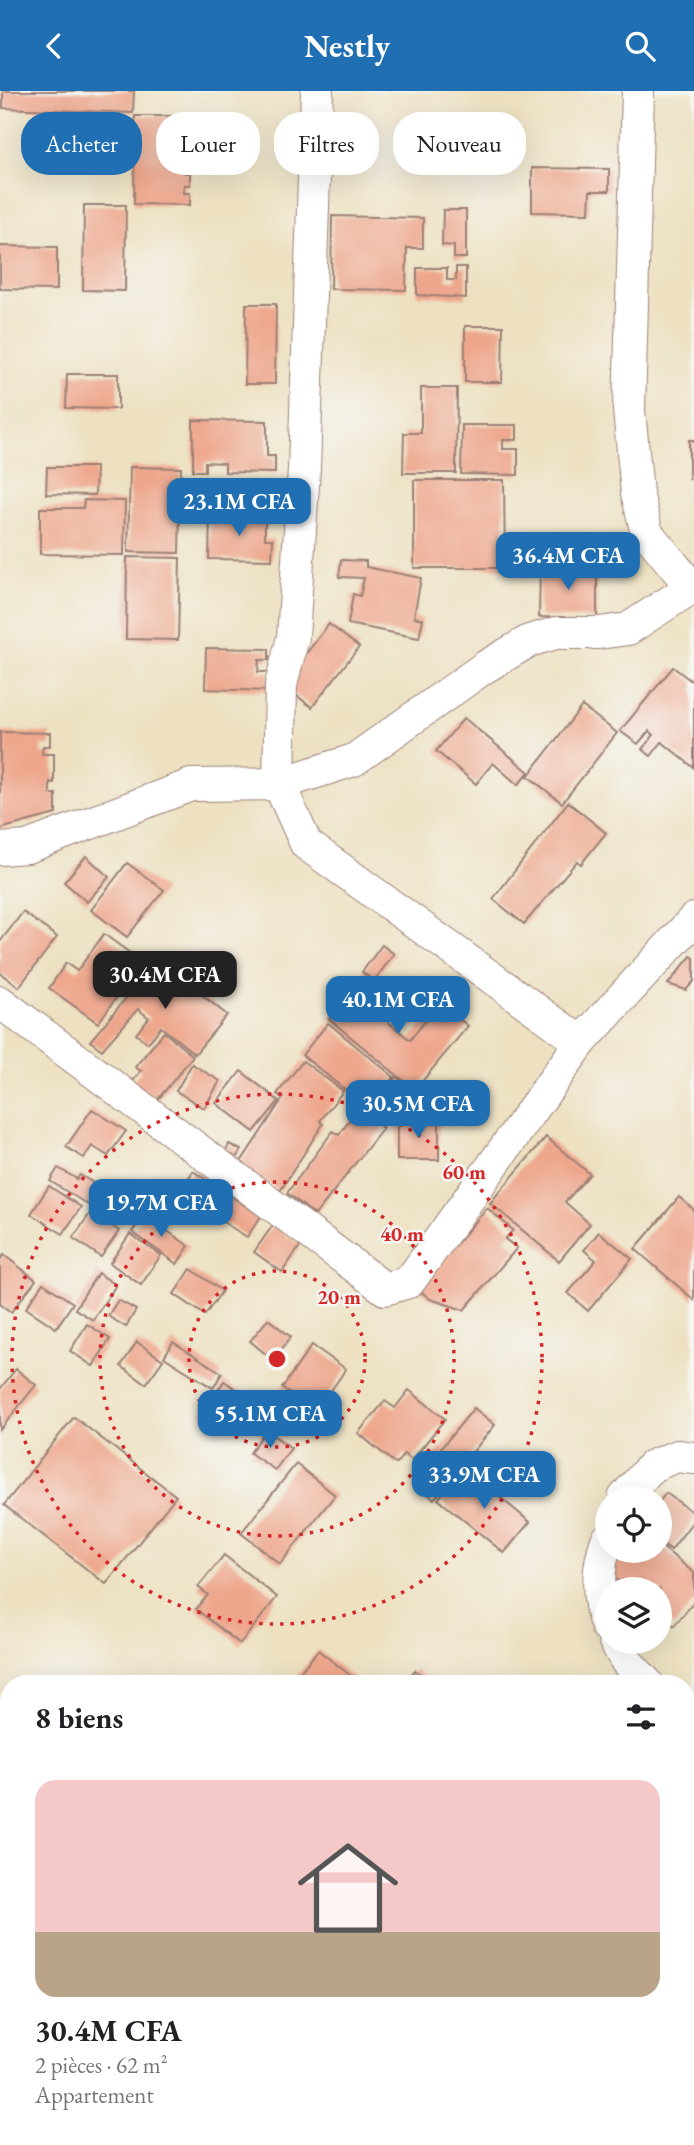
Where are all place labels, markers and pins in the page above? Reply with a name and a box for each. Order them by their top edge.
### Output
pin: 23.1M CFA [159,479,319,538]
pin: 36.4M CFA [488,533,648,592]
pin: 30.4M CFA [85,951,245,1011]
pin: 40.1M CFA [318,977,478,1036]
pin: 30.5M CFA [338,1081,498,1140]
pin: 19.7M CFA [81,1179,241,1239]
centre of rings [265,1347,289,1371]
pin: 55.1M CFA [190,1391,350,1450]
pin: 33.9M CFA [404,1451,564,1511]

